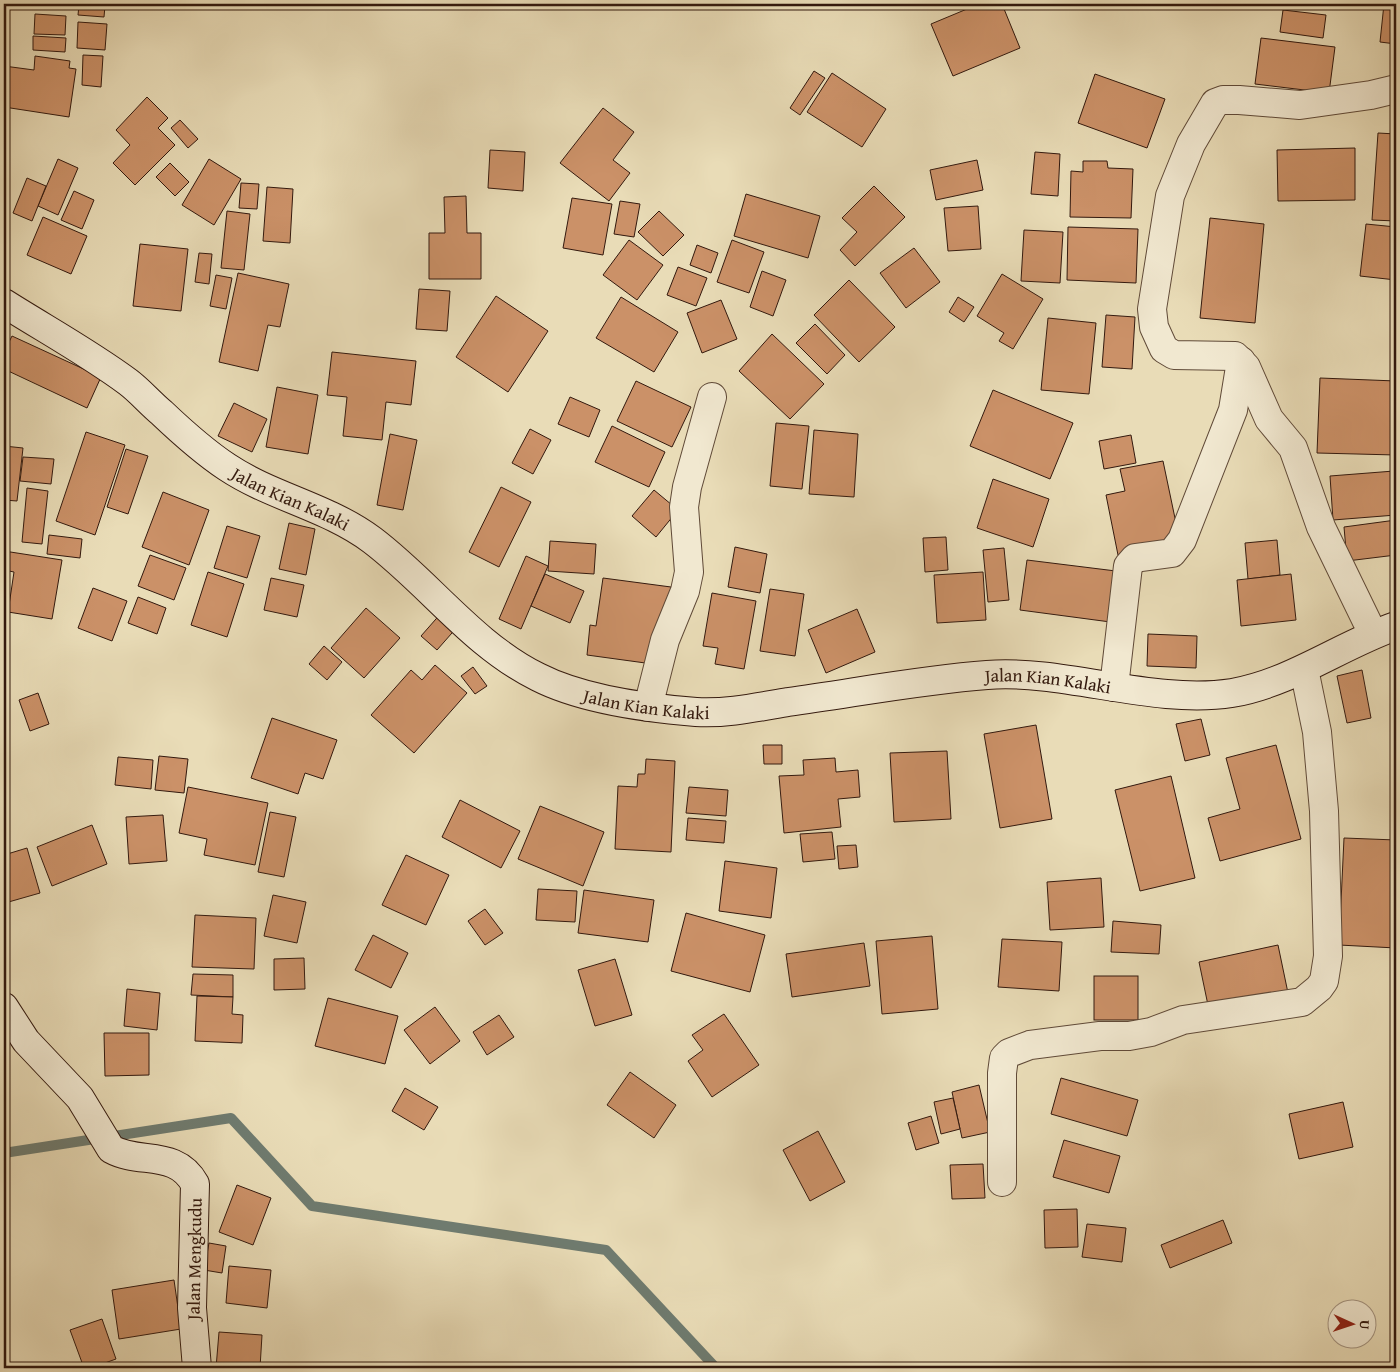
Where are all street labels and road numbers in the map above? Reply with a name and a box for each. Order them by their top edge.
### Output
street label: Jalan Kian Kalaki [225,459,355,537]
street label: Jalan Kian Kalaki [982,661,1113,700]
street label: Jalan Kian Kalaki [578,681,709,726]
street label: Jalan Mengkudu [179,1197,209,1322]

